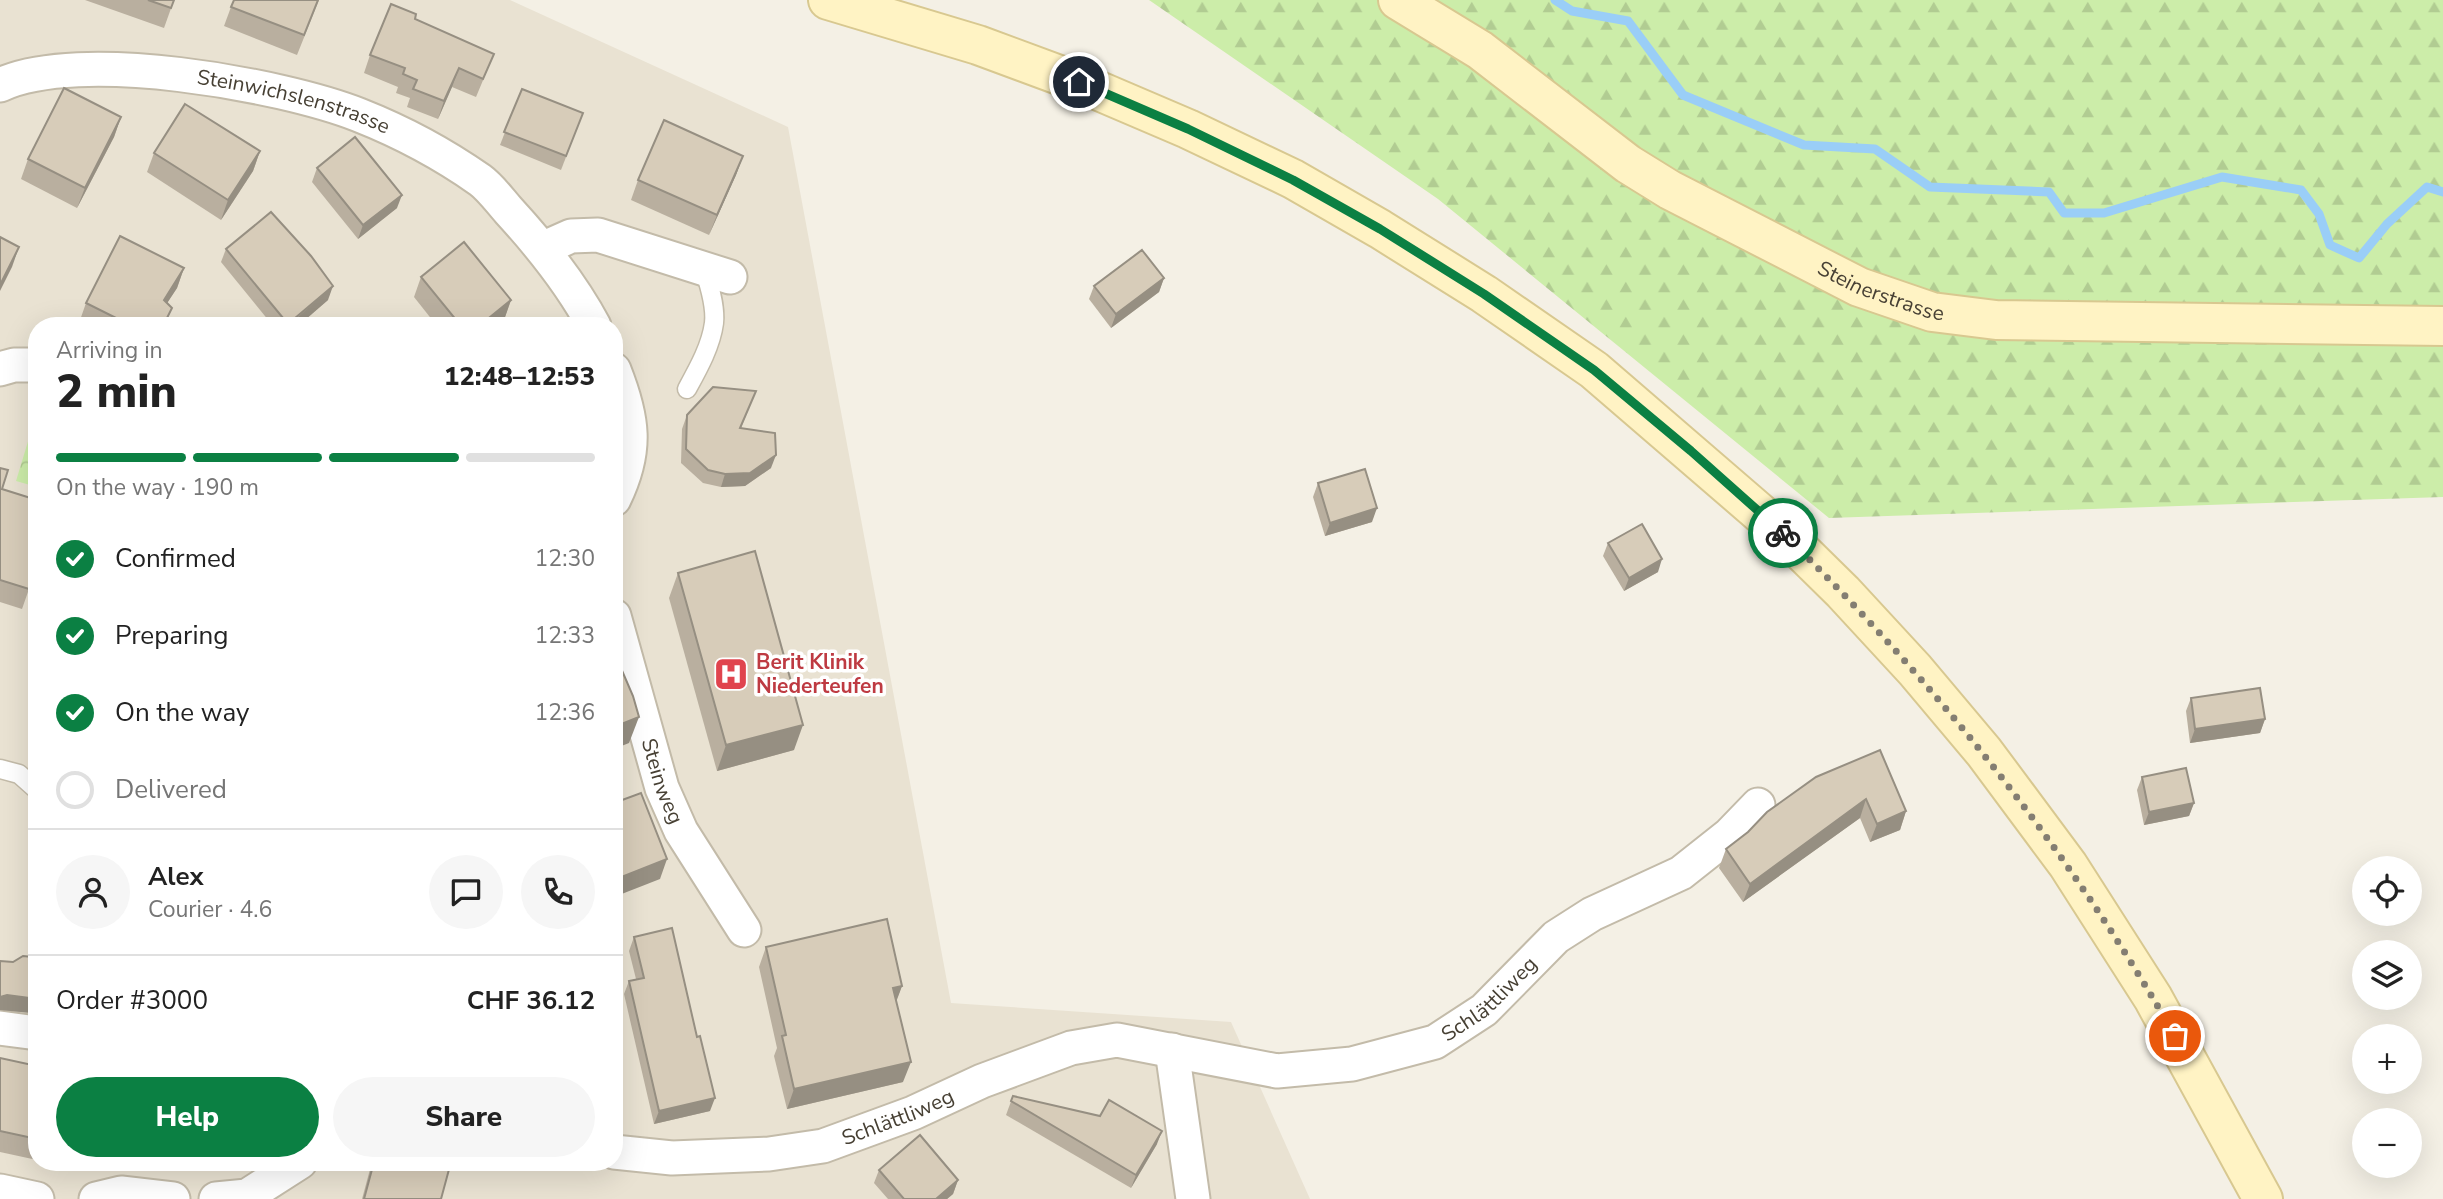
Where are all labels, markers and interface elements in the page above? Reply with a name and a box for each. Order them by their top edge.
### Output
pin [1049,52,1109,112]
street label: Steinwichslenstrasse [195,63,395,140]
icon: home [1060,63,1098,101]
street label: Steinerstrasse [1813,254,1946,327]
text: Arriving in [56,335,163,366]
text: 12:48–12:53 [444,359,595,394]
text: 2 min [56,360,177,423]
text: On the way · 190 m [56,472,259,503]
courier [1748,498,1818,568]
icon: bike [1764,514,1802,552]
icon: check [56,540,94,578]
text: Confirmed [115,541,236,576]
text: 12:30 [535,543,595,574]
icon: check [56,617,94,655]
text: Preparing [115,618,228,653]
text: 12:33 [535,620,595,651]
place label: Berit Klinik Niederteufen [756,648,884,700]
hospital icon: Berit Klinik Niederteufen [712,655,750,693]
icon: check [56,694,94,732]
text: On the way [115,695,249,730]
text: 12:36 [535,697,595,728]
street label: Steinweg [635,735,690,828]
text: Delivered [115,772,227,807]
button: person [56,855,130,929]
button: chat [429,855,503,929]
button: phone [521,855,595,929]
map controls [2352,856,2422,1178]
button: locate [2352,856,2422,926]
text: Alex [148,859,204,894]
text: Courier · 4.6 [148,894,272,925]
button: layers [2352,940,2422,1010]
street label: Schlättliweg [1436,950,1543,1048]
text: Order #3000 [56,983,208,1018]
text: CHF 36.12 [467,983,595,1018]
pin [2145,1006,2205,1066]
icon: bag [2156,1017,2194,1055]
button: + [2352,1024,2422,1094]
button: Help [56,1077,319,1157]
button: Share [333,1077,595,1157]
street label: Schlättliweg [838,1082,958,1152]
button: − [2352,1108,2422,1178]

